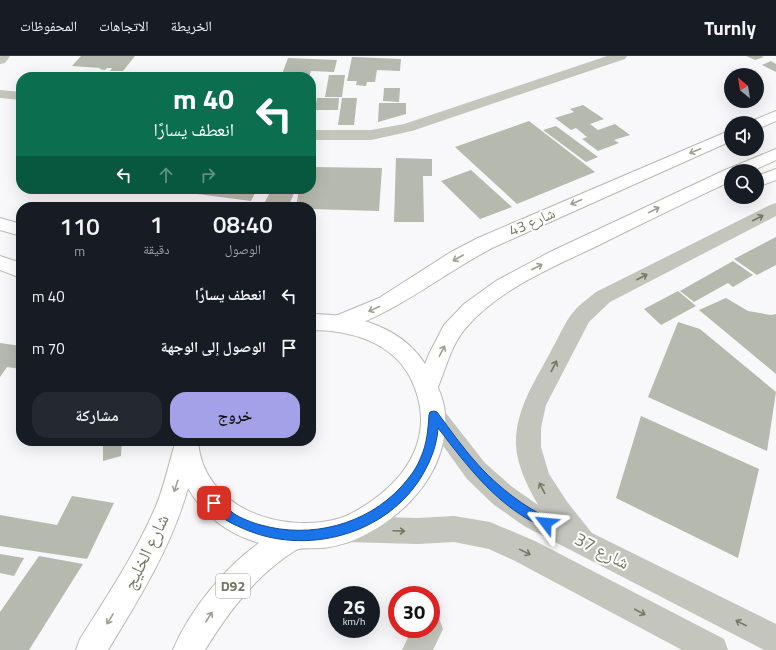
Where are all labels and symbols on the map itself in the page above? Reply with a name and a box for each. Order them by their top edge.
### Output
north arrow [724,68,764,108]
one-way arrow [690,148,702,155]
one-way arrow [570,199,582,207]
street label: شارع 43 [505,201,559,242]
one-way arrow [648,206,660,213]
one-way arrow [752,214,764,222]
one-way arrow [452,254,464,262]
one-way arrow [531,263,543,270]
one-way arrow [636,273,648,280]
one-way arrow [368,306,380,313]
one-way arrow [439,345,446,357]
one-way arrow [551,361,558,373]
one-way arrow [172,479,179,492]
one-way arrow [538,482,545,494]
pin [197,486,231,520]
position arrow [525,502,567,544]
street label: شارع الخليج [116,509,175,594]
street label: شارع 37 [570,525,634,576]
one-way arrow [392,527,405,534]
one-way arrow [519,549,531,556]
road number: D92 [216,574,250,598]
speed limit sign: 30 [388,586,440,638]
one-way arrow [634,609,646,616]
one-way arrow [205,612,213,623]
one-way arrow [106,613,114,624]
one-way arrow [736,618,748,626]

